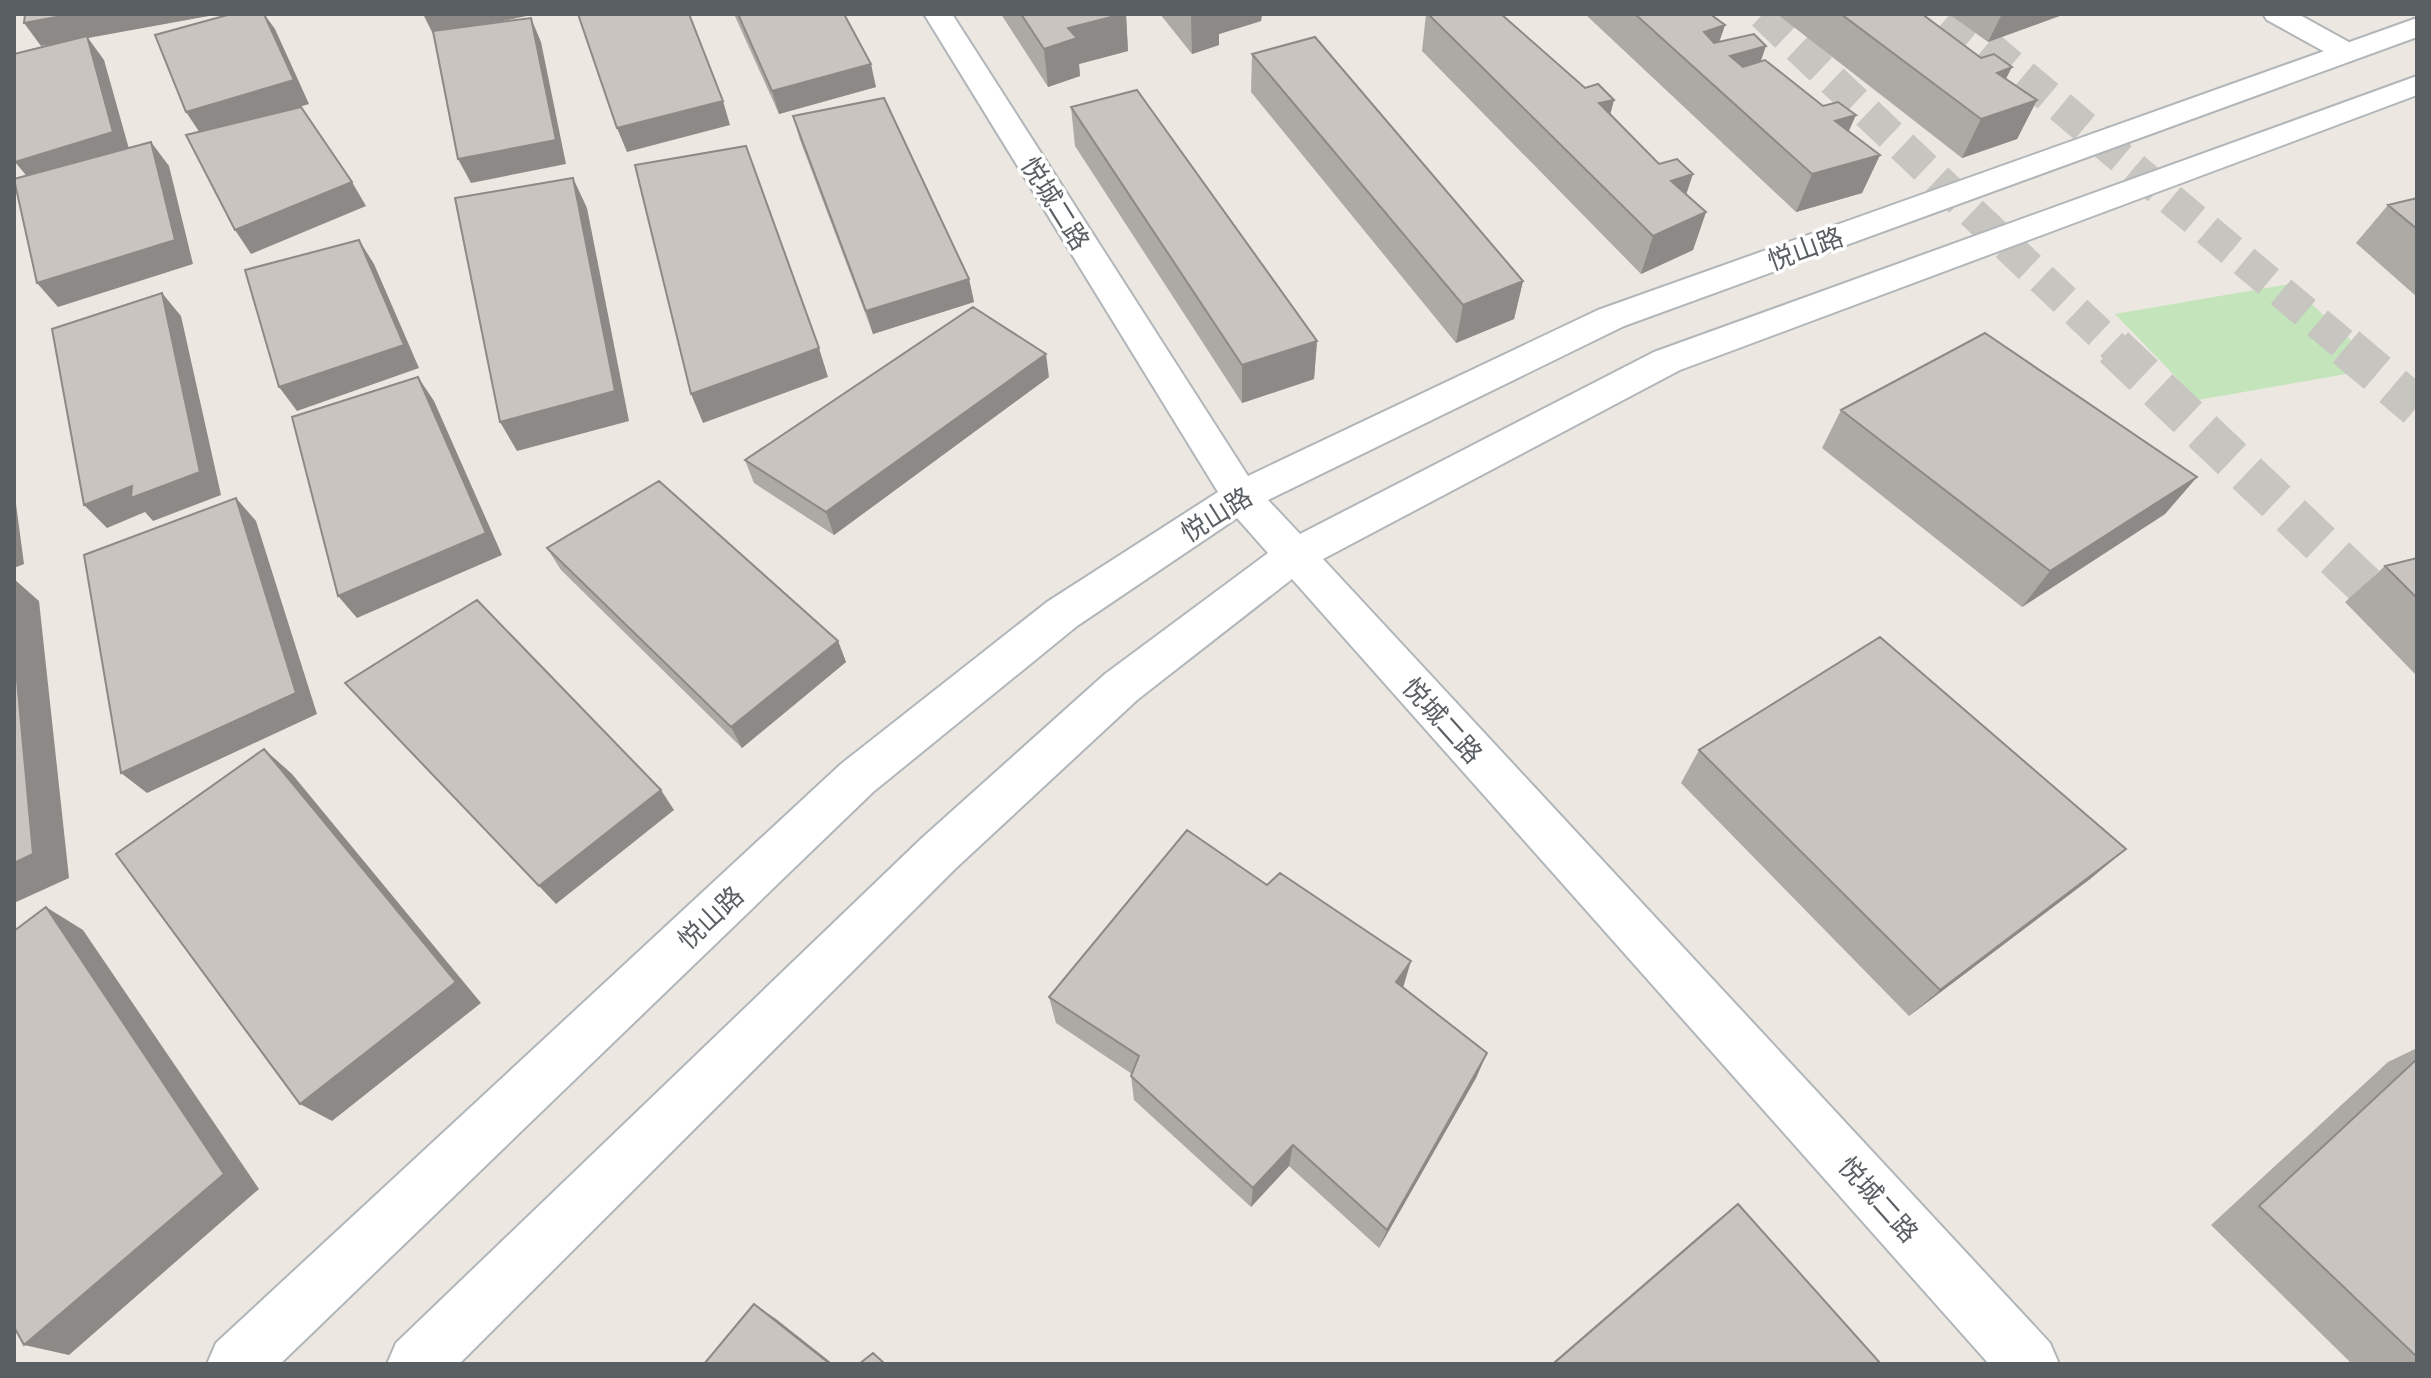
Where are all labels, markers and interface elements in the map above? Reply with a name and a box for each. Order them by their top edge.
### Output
street label: 悦城二路 [1015,150,1097,256]
street label: 悦山路 [1763,220,1847,276]
street label: 悦山路 [1174,480,1258,548]
street label: 悦城二路 [1396,671,1490,769]
street label: 悦山路 [671,879,749,955]
street label: 悦城二路 [1832,1150,1926,1248]

